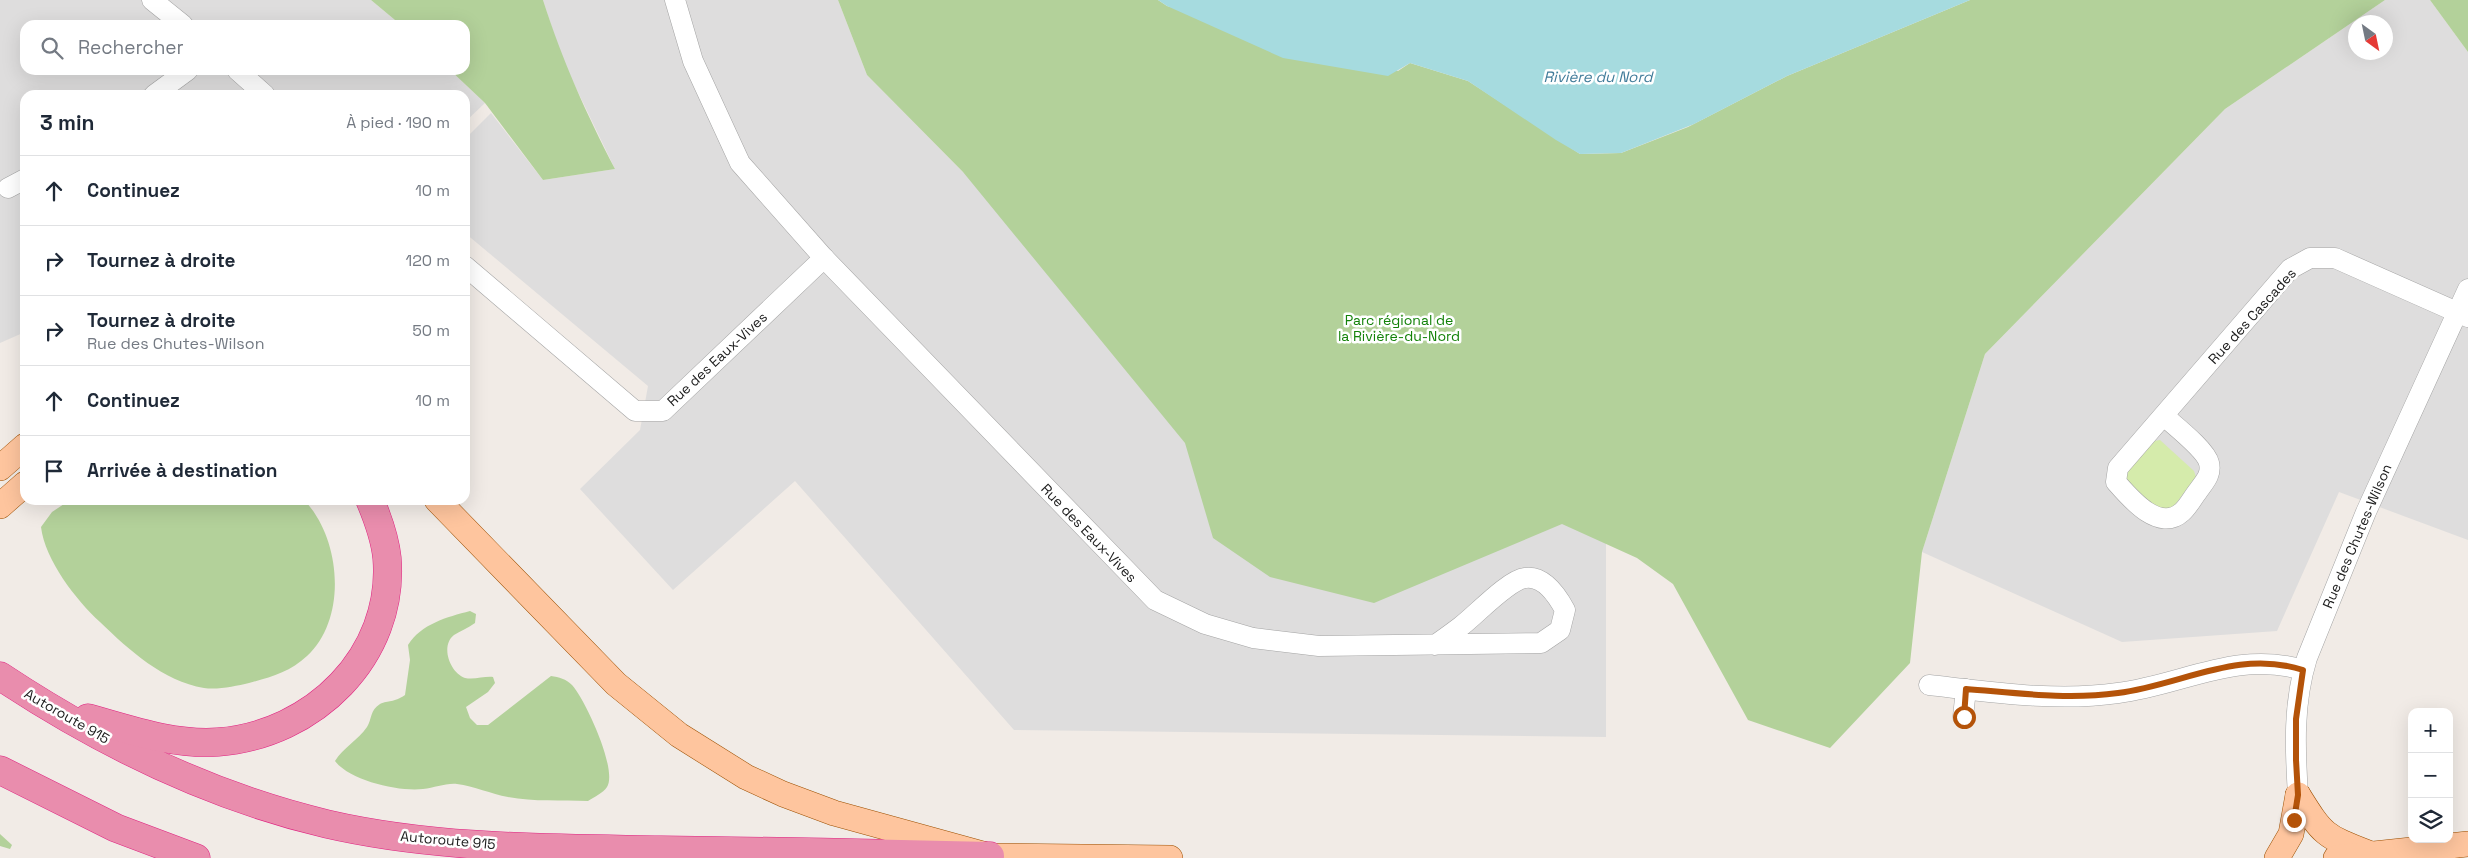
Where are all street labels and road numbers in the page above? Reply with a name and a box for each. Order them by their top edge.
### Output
street label: Rue des Cascades [2204,264,2300,368]
street label: Rue des Eaux-Vives [663,308,771,410]
street label: Rue des Chutes-Wilson [2318,461,2396,611]
street label: Rue des Eaux-Vives [1037,480,1141,586]
street label: Autoroute 915 [21,684,113,748]
street label: Autoroute 915 [400,827,496,853]

